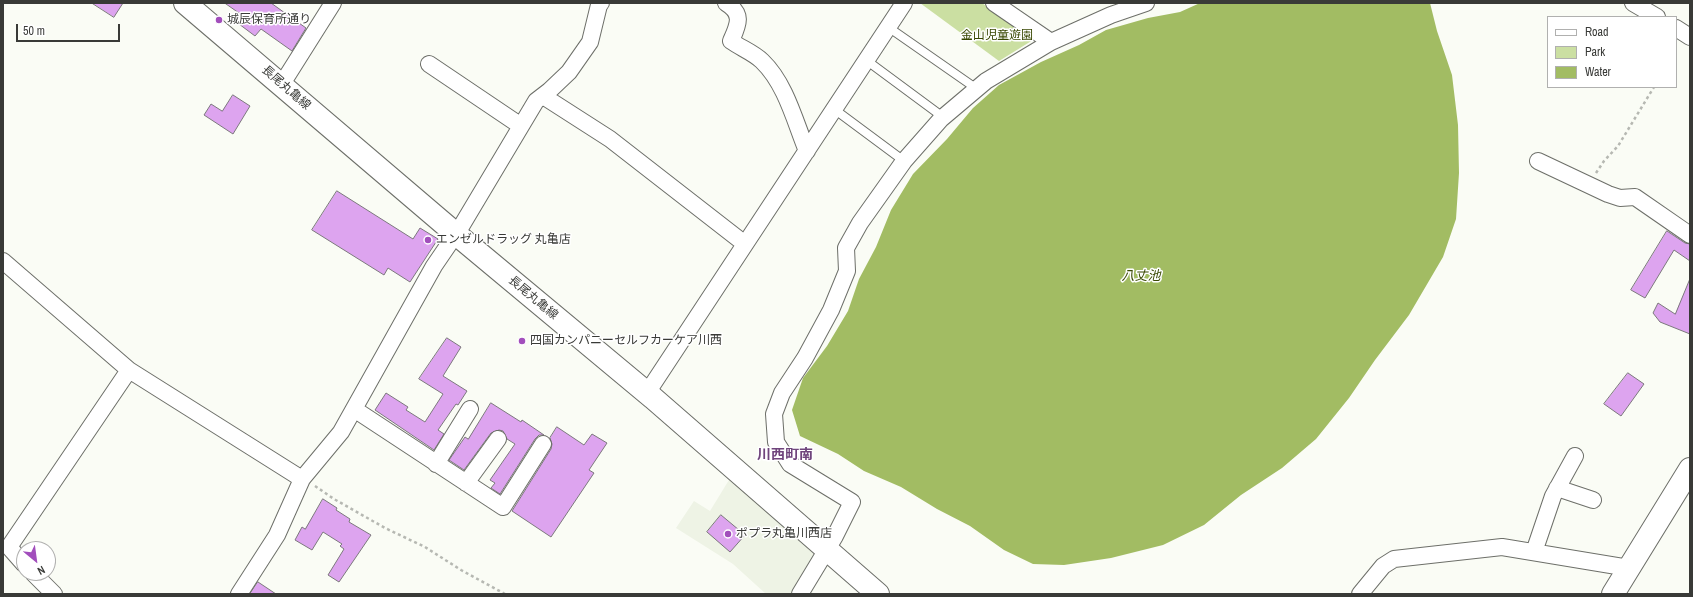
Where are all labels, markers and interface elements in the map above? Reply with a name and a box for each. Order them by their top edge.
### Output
place label: 城辰保育所通り [227,13,311,27]
marker: 城辰保育所通り [214,15,224,25]
scale bar [18,16,122,42]
legend [1547,16,1677,88]
text: 50 m [23,23,45,39]
text: Road [1585,24,1609,40]
park label: 金山児童遊園 [961,29,1033,43]
text: Park [1585,44,1605,60]
street label: 長尾丸亀線 [259,63,313,113]
text: Water [1585,64,1611,80]
place label: エンゼルドラッグ 丸亀店 [436,233,571,247]
marker: エンゼルドラッグ 丸亀店 [423,235,433,245]
water label: 八丈池 [1122,269,1160,285]
street label: 長尾丸亀線 [505,273,561,323]
place label: 四国カンパニーセルフカーケア川西 [530,334,722,348]
marker: 四国カンパニーセルフカーケア川西 [517,336,527,346]
district label: 川西町南 [757,447,813,463]
place label: ポプラ丸亀川西店 [736,527,832,541]
marker: ポプラ丸亀川西店 [723,529,733,539]
north arrow [16,541,56,581]
text: N [35,563,48,578]

